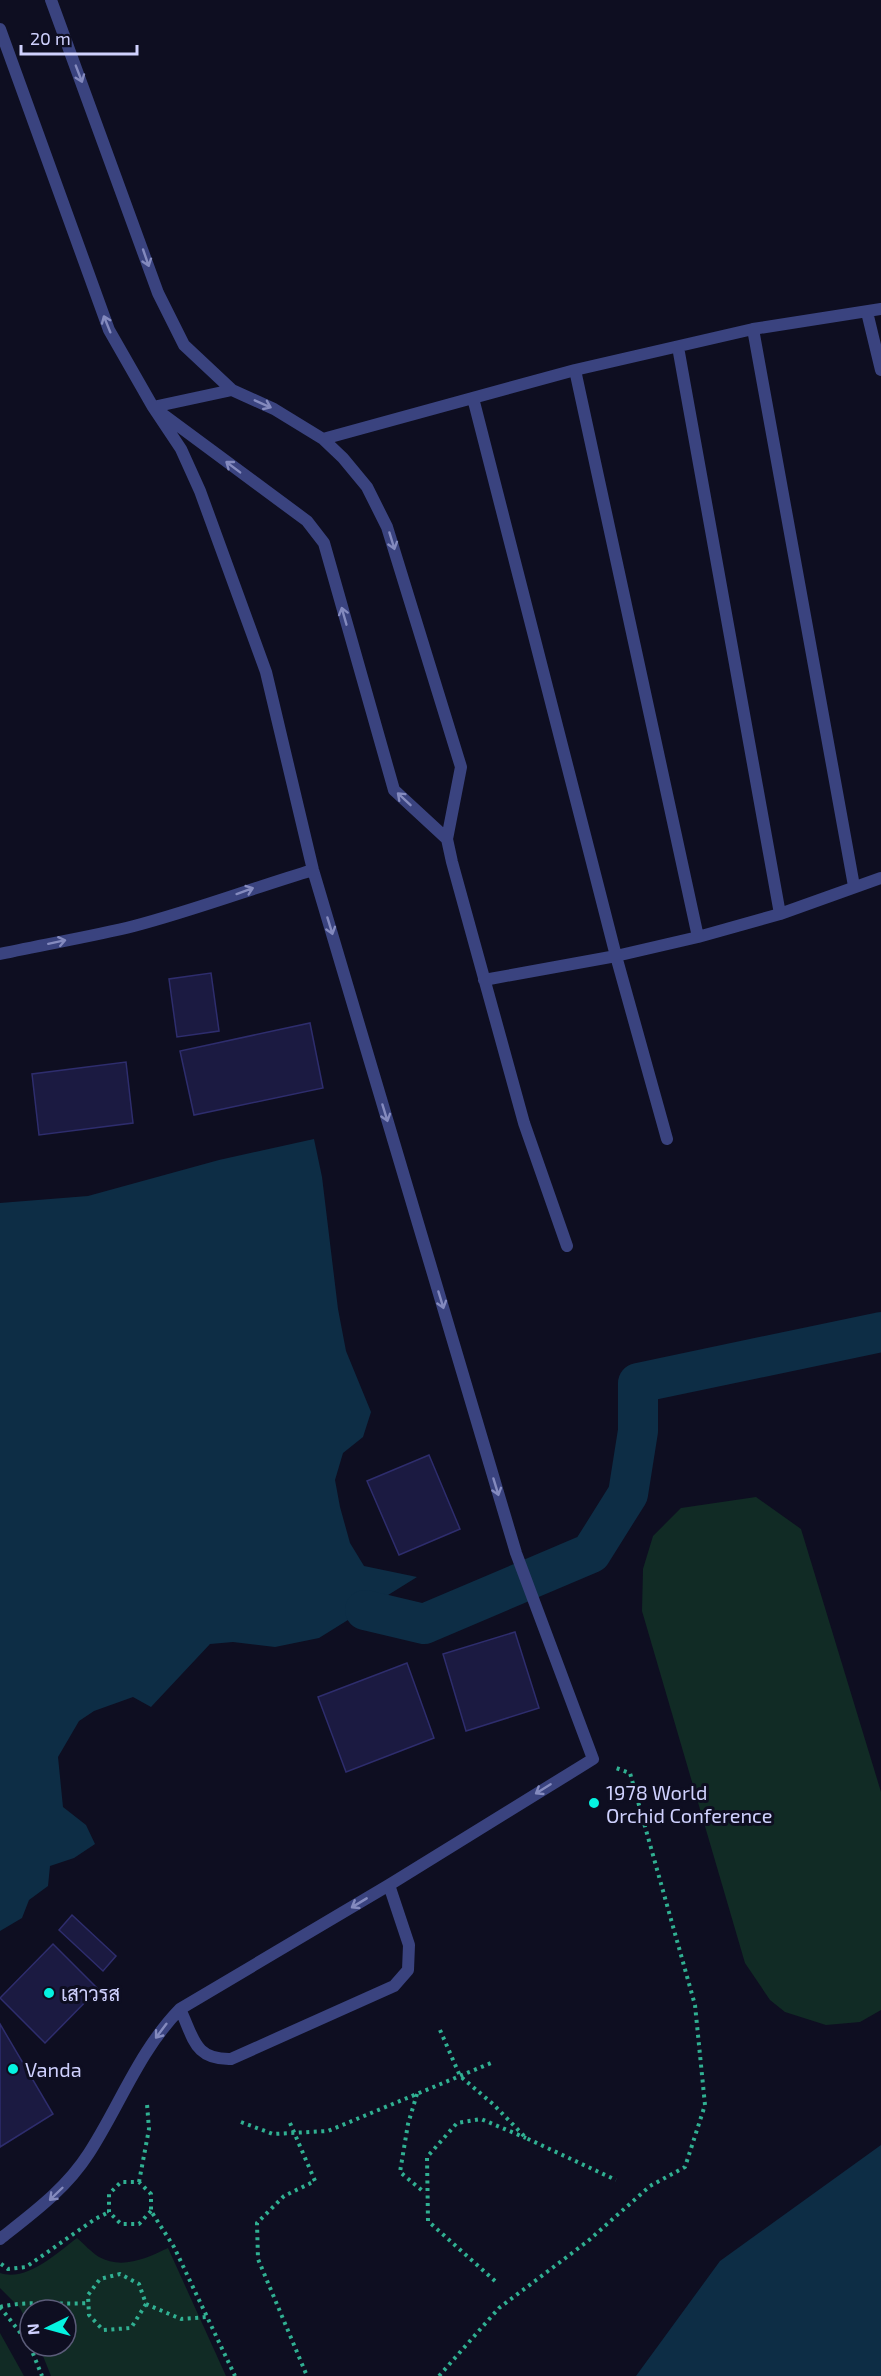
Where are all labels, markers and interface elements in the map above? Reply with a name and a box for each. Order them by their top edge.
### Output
scale bar [21,18,136,56]
text: 20 m [30,27,71,49]
one-way arrow [74,64,85,83]
one-way arrow [141,248,152,266]
one-way arrow [101,315,112,334]
one-way arrow [253,399,271,410]
one-way arrow [225,461,241,474]
one-way arrow [387,531,398,550]
one-way arrow [338,607,349,626]
one-way arrow [397,793,412,807]
one-way arrow [235,885,254,896]
one-way arrow [325,916,336,935]
one-way arrow [47,936,66,947]
one-way arrow [380,1103,391,1122]
one-way arrow [436,1290,447,1309]
one-way arrow [491,1477,502,1496]
place label: 1978 World Orchid Conference [606,1780,772,1827]
one-way arrow [535,1784,552,1796]
marker: 1978 World Orchid Conference [587,1796,601,1810]
one-way arrow [351,1897,368,1909]
place label: เสาวรส [61,1981,120,2005]
marker: เสาวรส [42,1986,56,2000]
one-way arrow [155,2022,167,2038]
place label: Vanda [25,2057,82,2081]
marker: Vanda [6,2062,20,2076]
one-way arrow [48,2187,63,2201]
north arrow [18,2298,78,2358]
text: N [23,2323,43,2336]

